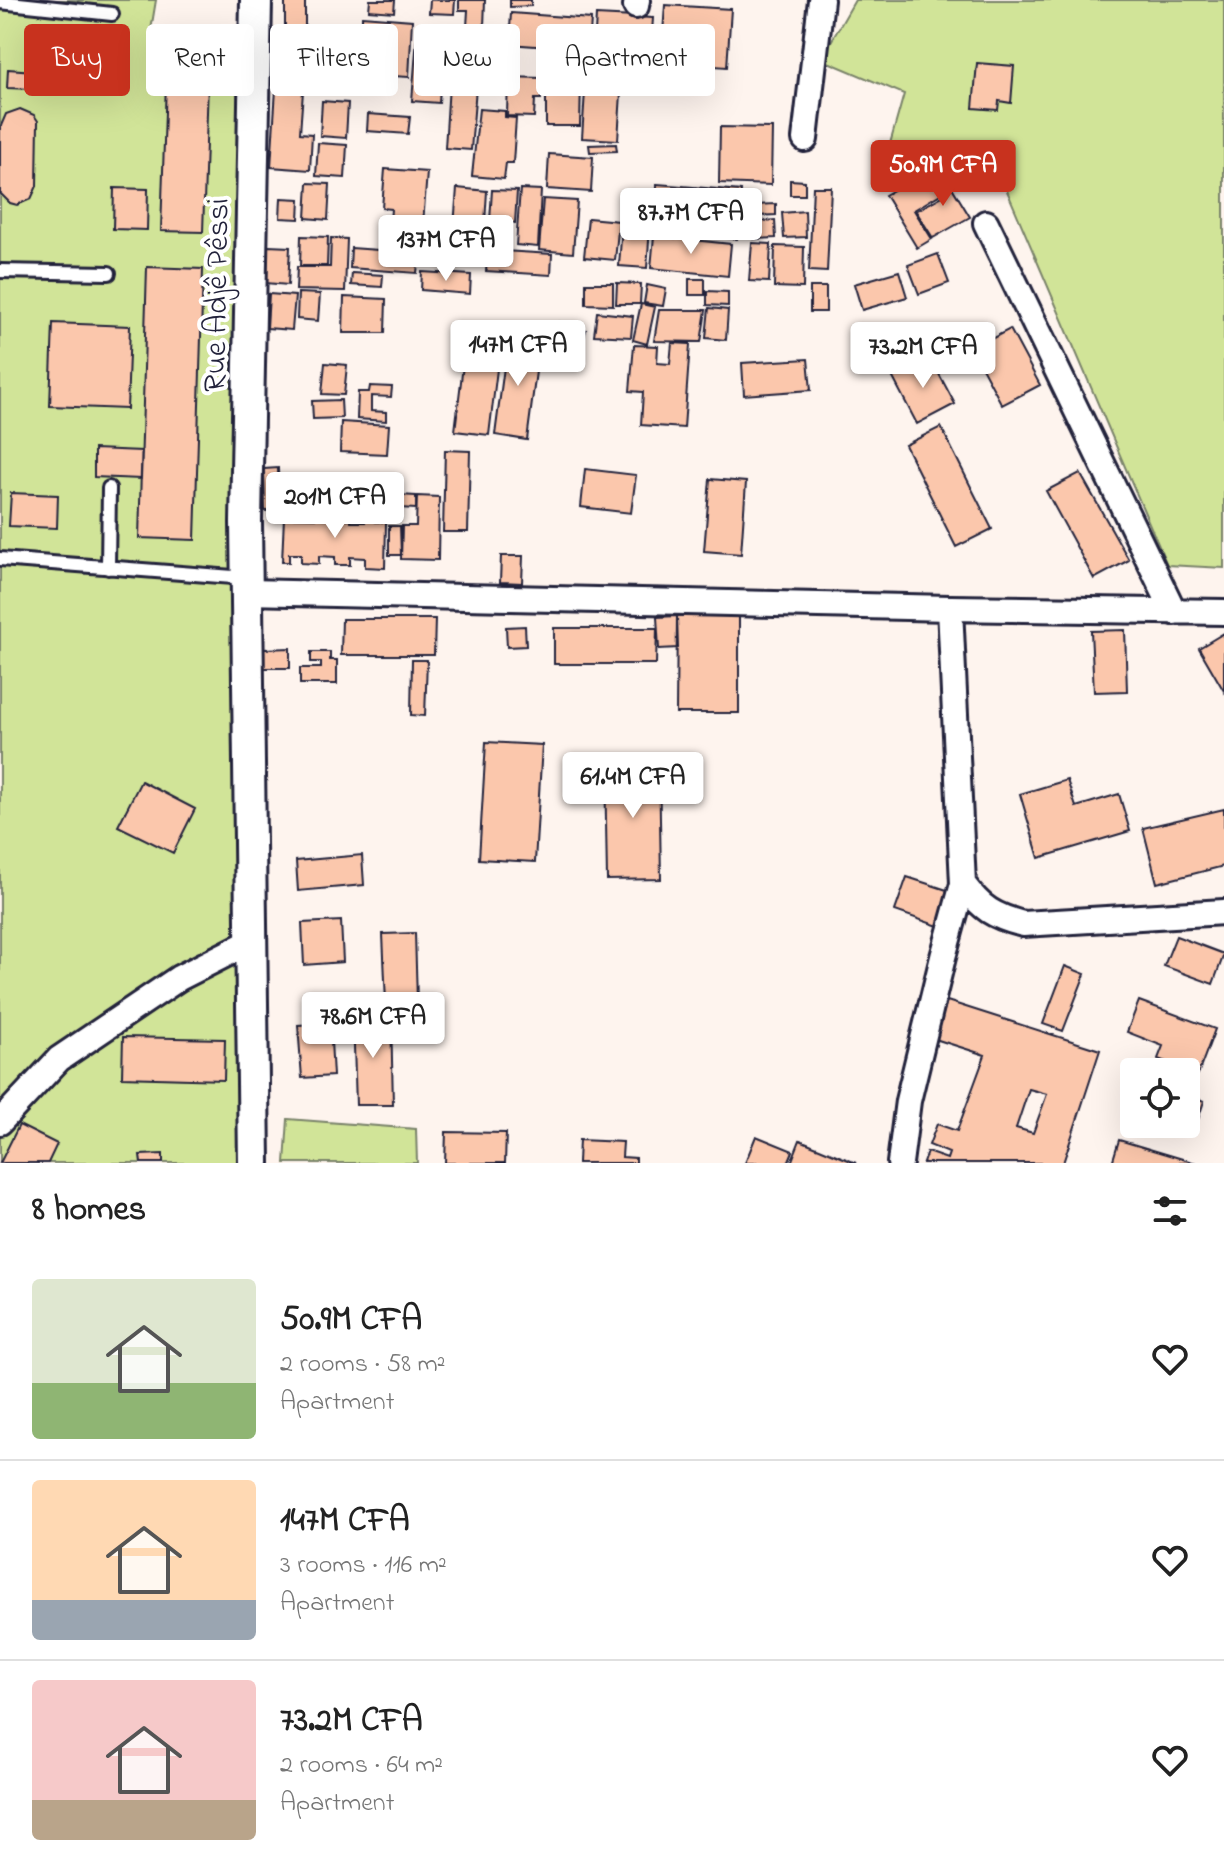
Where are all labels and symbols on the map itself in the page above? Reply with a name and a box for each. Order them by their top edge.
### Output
pin: 50.9M CFA [851,140,1035,208]
pin: 87.7M CFA [599,188,783,256]
street label: Rue Adjê Pêssi [193,198,244,392]
pin: 137M CFA [363,215,529,283]
pin: 147M CFA [435,320,601,388]
pin: 73.2M CFA [831,322,1015,390]
pin: 201M CFA [252,472,418,540]
pin: 61.4M CFA [541,752,725,820]
pin: 78.6M CFA [281,992,465,1060]

